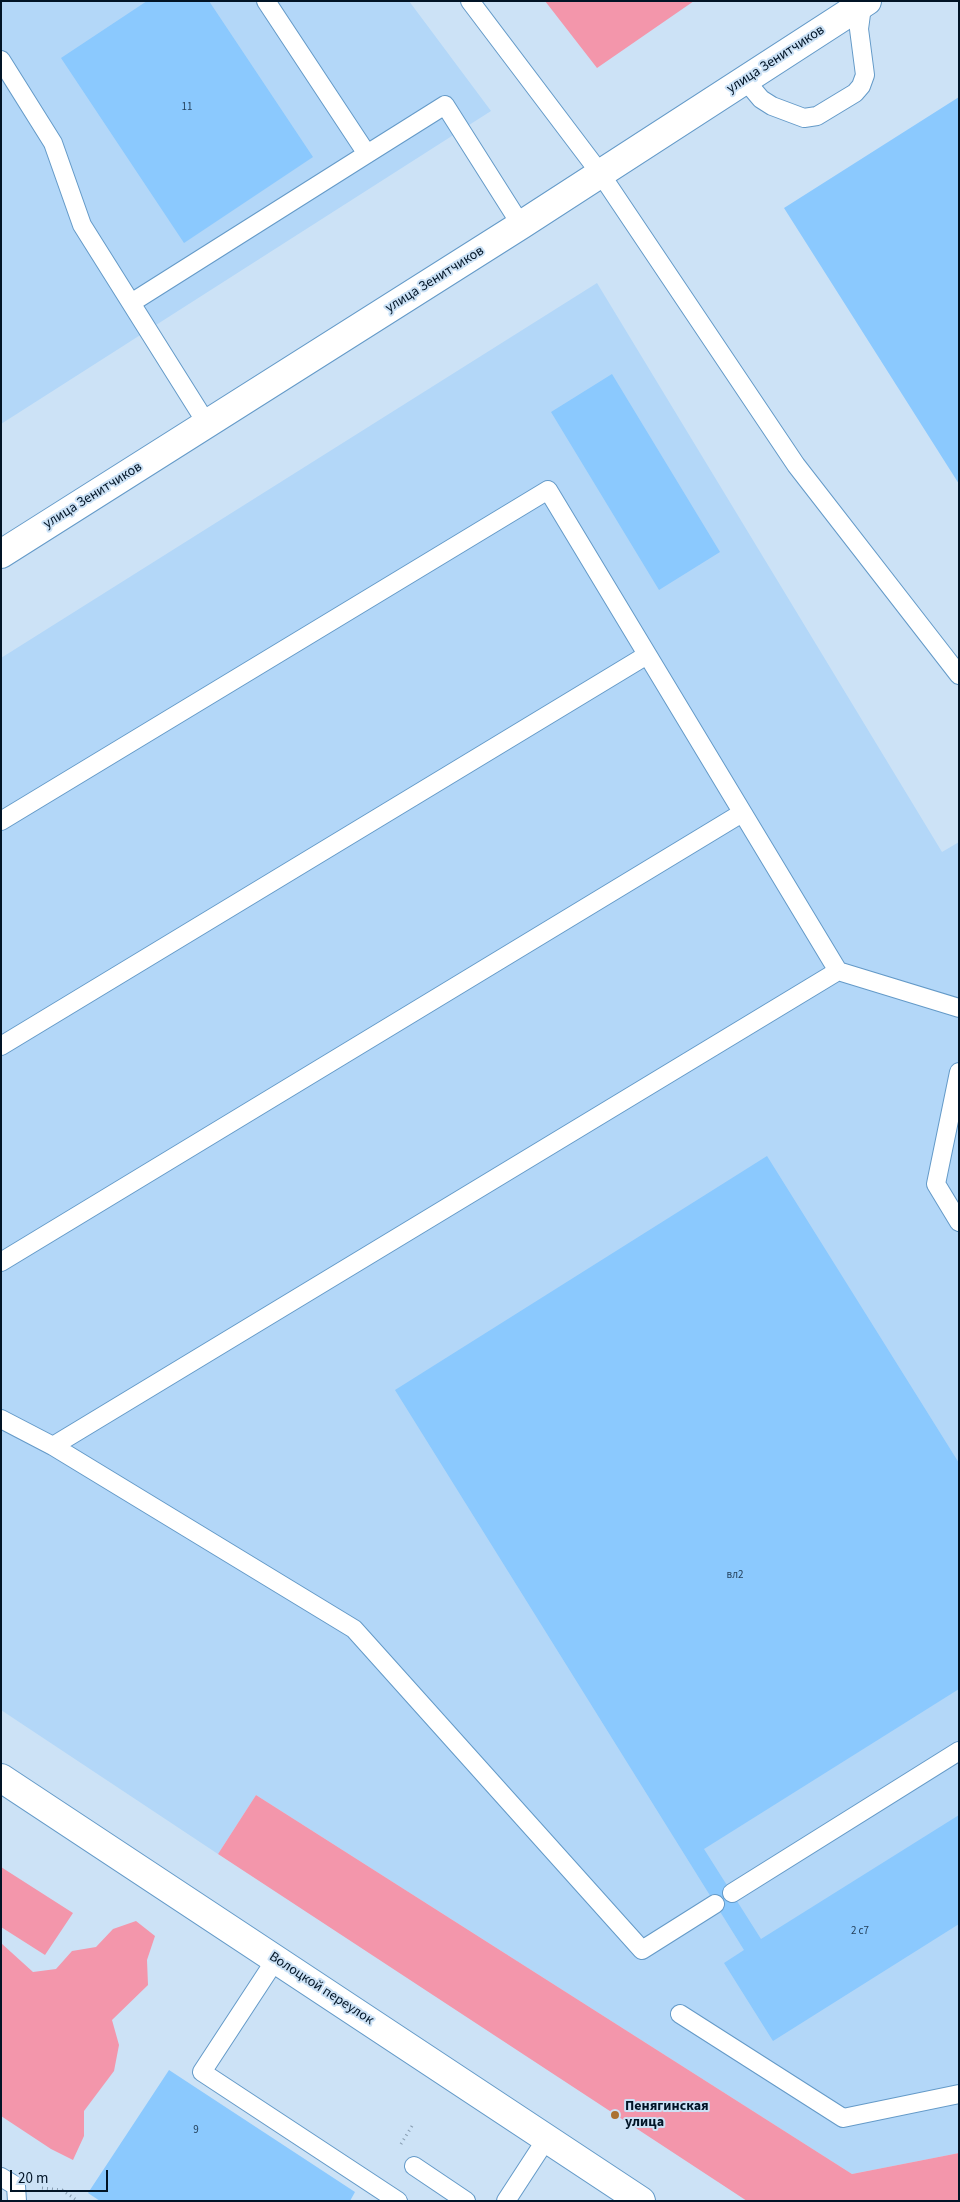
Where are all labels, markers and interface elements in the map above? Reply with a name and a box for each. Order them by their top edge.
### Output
street label: улица Зенитчиков [724,22,828,98]
house number: 11 [182,101,192,115]
street label: улица Зенитчиков [383,243,487,317]
street label: улица Зенитчиков [41,459,145,533]
house number: вл2 [727,1569,743,1583]
house number: 2 с7 [851,1925,869,1939]
street label: Волоцкой переулок [265,1949,377,2029]
place label: Пенягинская улица [625,2099,709,2132]
marker: Пенягинская улица [609,2109,621,2121]
house number: 9 [193,2124,199,2138]
scale bar [12,2160,110,2192]
text: 20 m [18,2168,48,2189]

